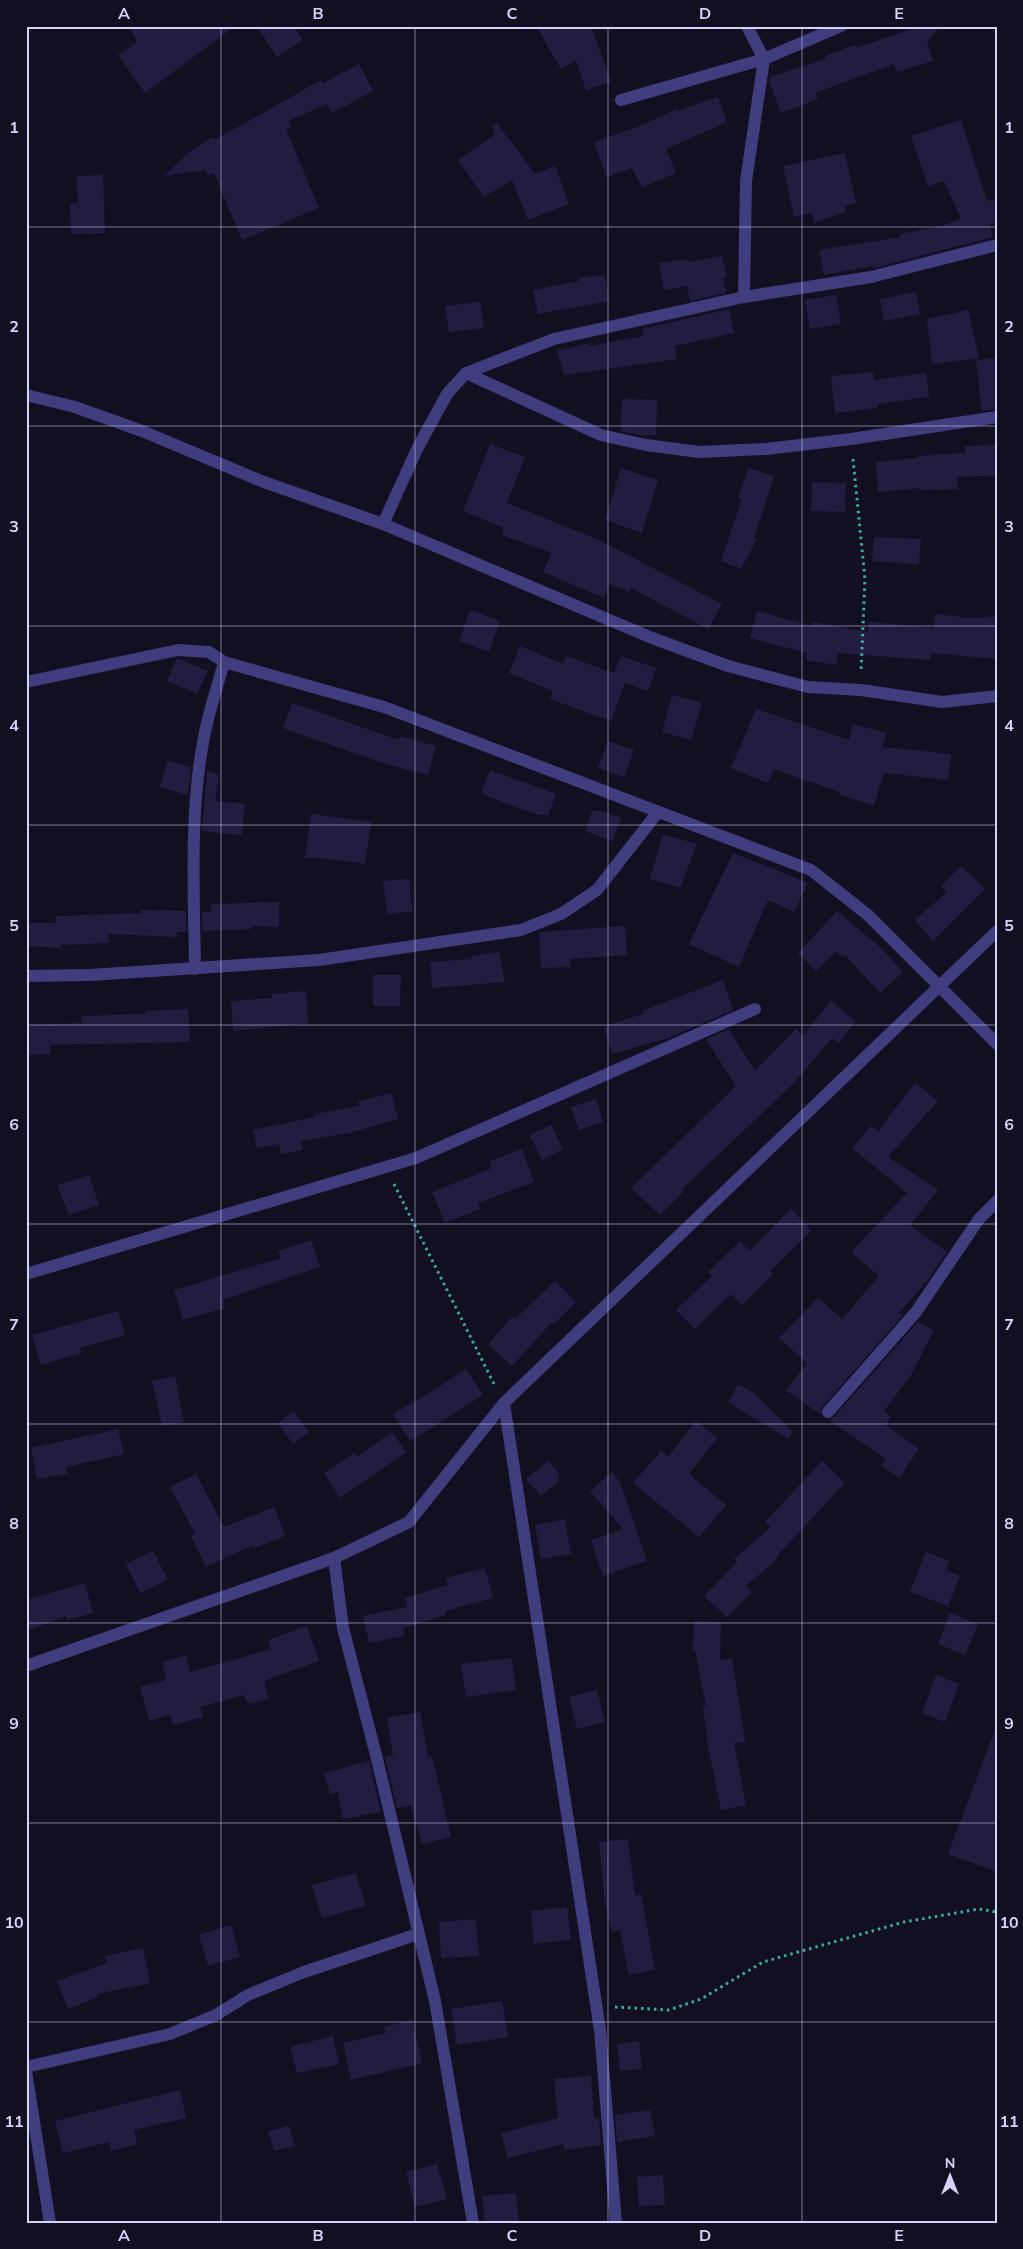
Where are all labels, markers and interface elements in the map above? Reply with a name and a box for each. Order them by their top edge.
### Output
text: A [118,3,130,23]
text: B [312,3,324,23]
text: C [507,3,518,23]
text: D [699,3,711,23]
text: E [894,3,904,23]
text: 1 [9,117,19,137]
text: 1 [1004,117,1014,137]
text: 2 [9,316,19,336]
text: 2 [1004,316,1014,336]
text: 3 [9,516,19,536]
text: 3 [1004,516,1014,536]
text: 4 [9,715,19,735]
text: 4 [1004,715,1014,735]
text: 5 [9,915,19,935]
text: 5 [1004,915,1014,935]
text: 6 [9,1114,19,1134]
text: 6 [1004,1114,1014,1134]
text: 7 [9,1314,19,1334]
text: 7 [1004,1314,1014,1334]
text: 8 [9,1513,19,1533]
text: 8 [1004,1513,1014,1533]
text: 9 [9,1713,19,1733]
text: 9 [1004,1713,1014,1733]
text: 10 [4,1912,24,1932]
text: 10 [999,1912,1019,1932]
text: 11 [4,2111,24,2131]
text: 11 [999,2111,1019,2131]
north arrow [926,2152,976,2202]
text: N [945,2154,955,2172]
text: A [118,2225,130,2245]
text: B [312,2225,324,2245]
text: C [507,2225,518,2245]
text: D [699,2225,711,2245]
text: E [894,2225,904,2245]

